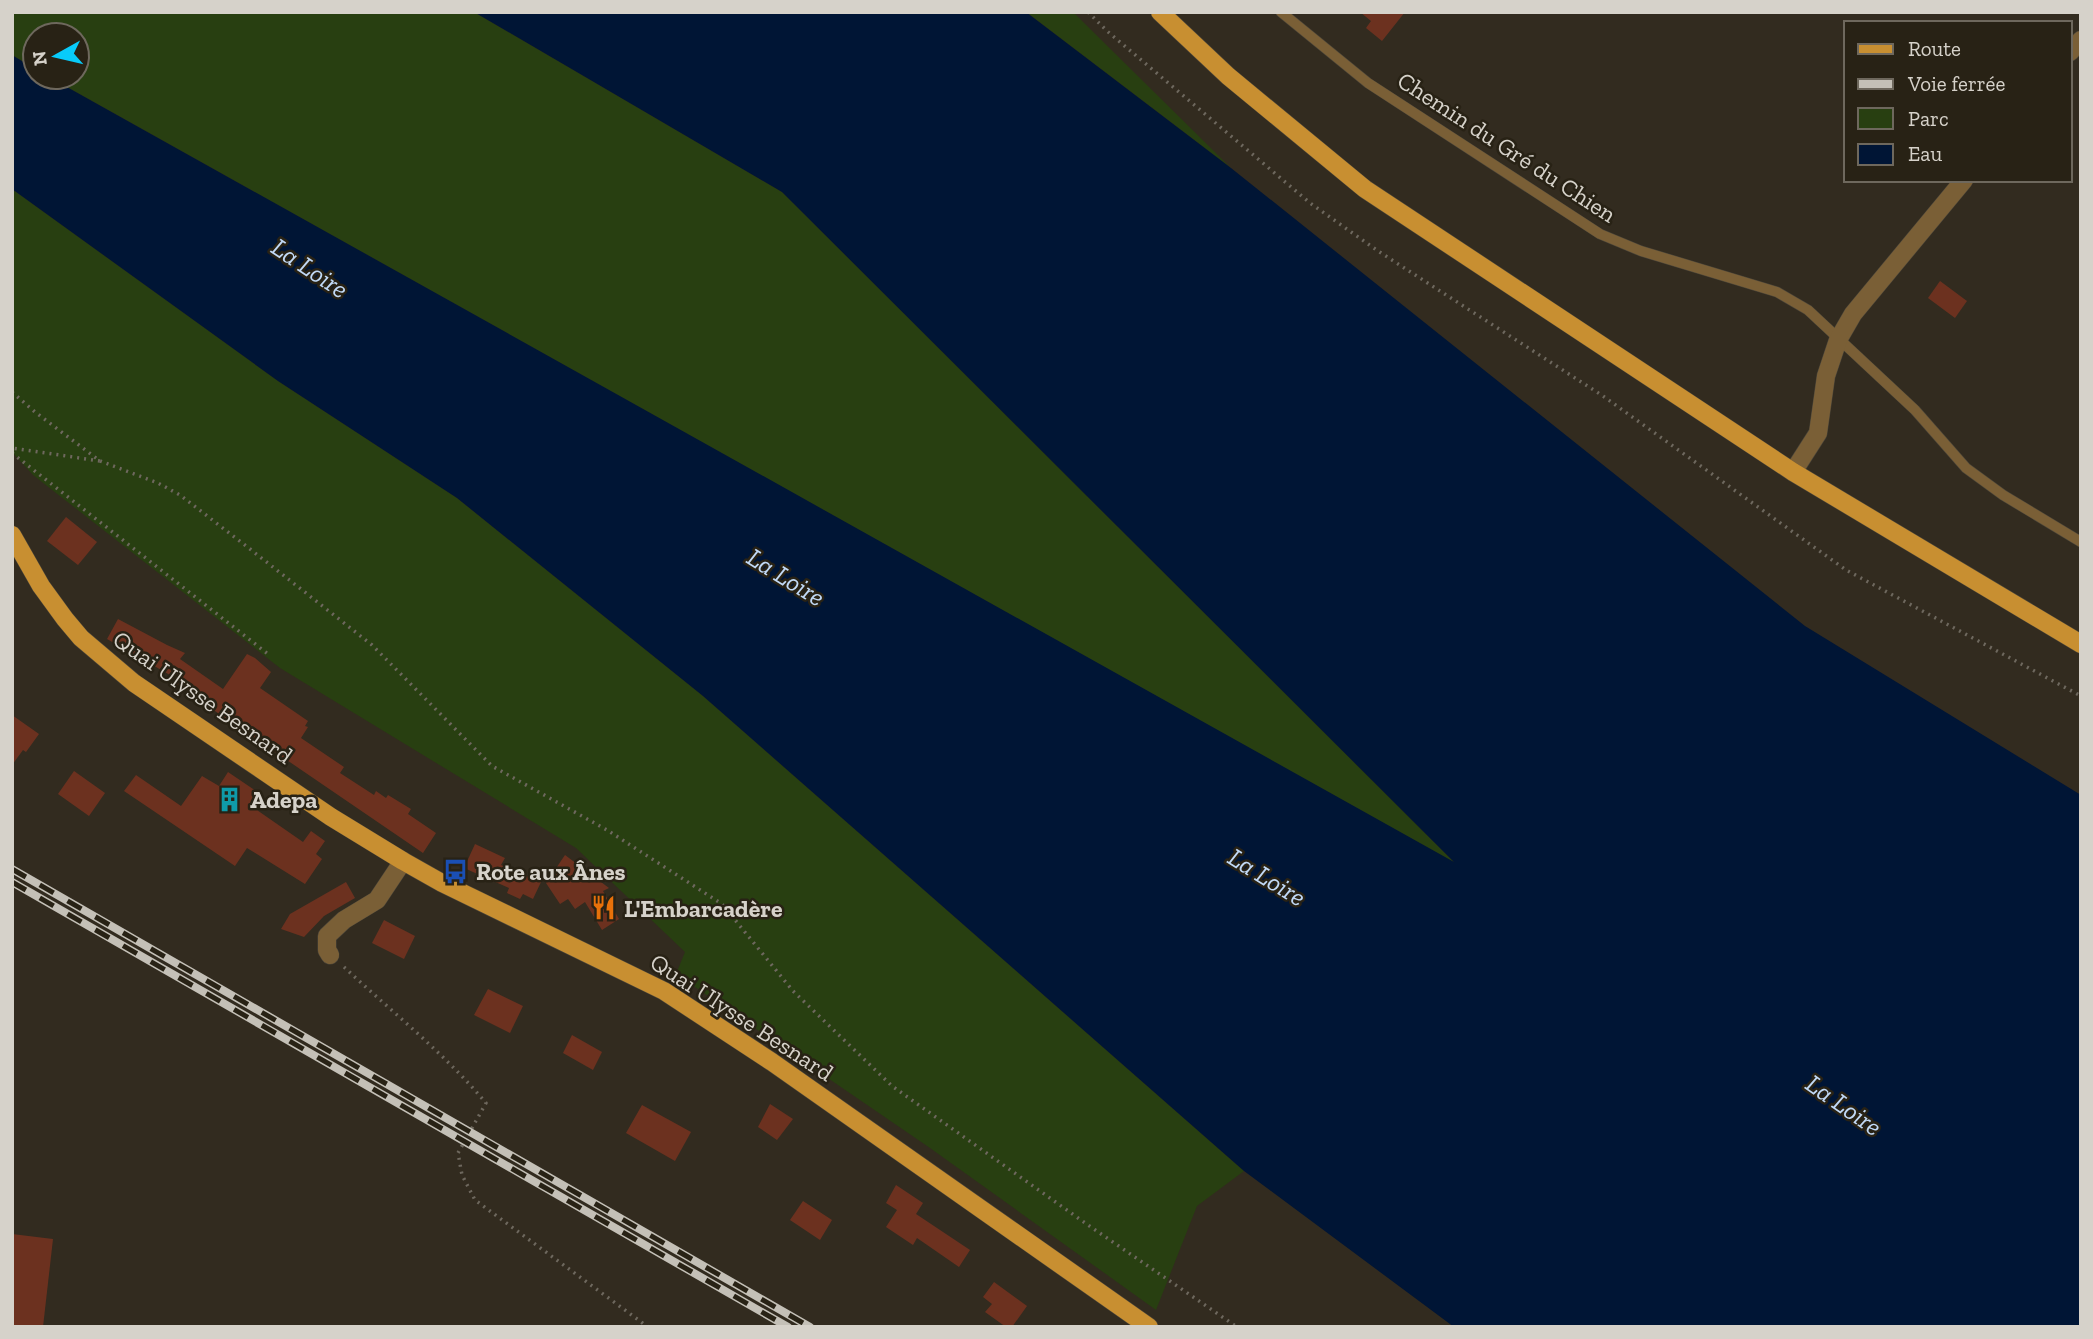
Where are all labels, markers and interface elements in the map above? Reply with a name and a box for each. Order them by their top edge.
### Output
north arrow [21,21,91,91]
legend [1844,21,2072,182]
text: Route [1908,36,1961,61]
text: N [27,50,52,67]
street label: Chemin du Gré du Chien [1392,65,1622,229]
text: Voie ferrée [1907,71,2005,96]
text: Parc [1908,106,1949,131]
text: Eau [1908,141,1942,166]
water label: La Loire [266,231,354,305]
water label: La Loire [741,541,831,613]
street label: Quai Ulysse Besnard [108,624,298,770]
building icon: Adepa [216,785,244,813]
place label: Adepa [250,785,317,814]
water label: La Loire [1222,841,1312,913]
bus stop icon: Rote aux Ânes [442,857,470,885]
place label: Rote aux Ânes [476,857,626,886]
restaurant icon: L'Embarcadère [590,894,618,922]
place label: L'Embarcadère [624,894,783,923]
street label: Quai Ulysse Besnard [645,947,839,1087]
water label: La Loire [1800,1067,1888,1143]

